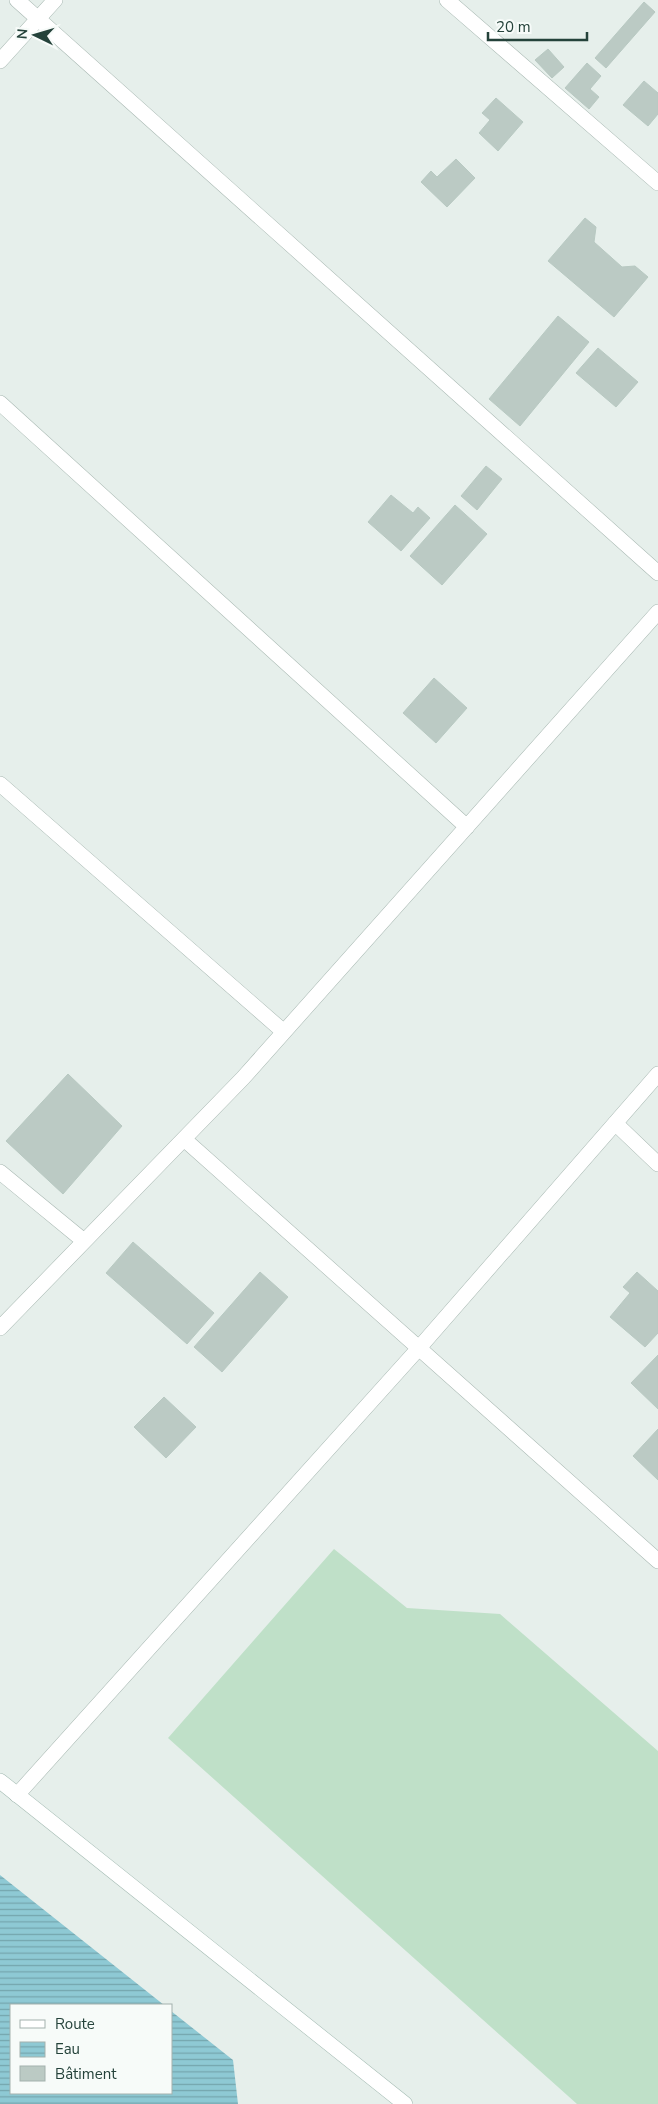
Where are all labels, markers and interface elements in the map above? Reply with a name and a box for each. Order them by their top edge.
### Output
north arrow [10,10,60,60]
scale bar [488,10,587,42]
text: 20 m [496,17,531,37]
text: N [13,28,32,40]
legend [10,2004,172,2094]
text: Route [55,2014,95,2034]
text: Eau [55,2039,80,2059]
text: Bâtiment [55,2064,117,2084]

